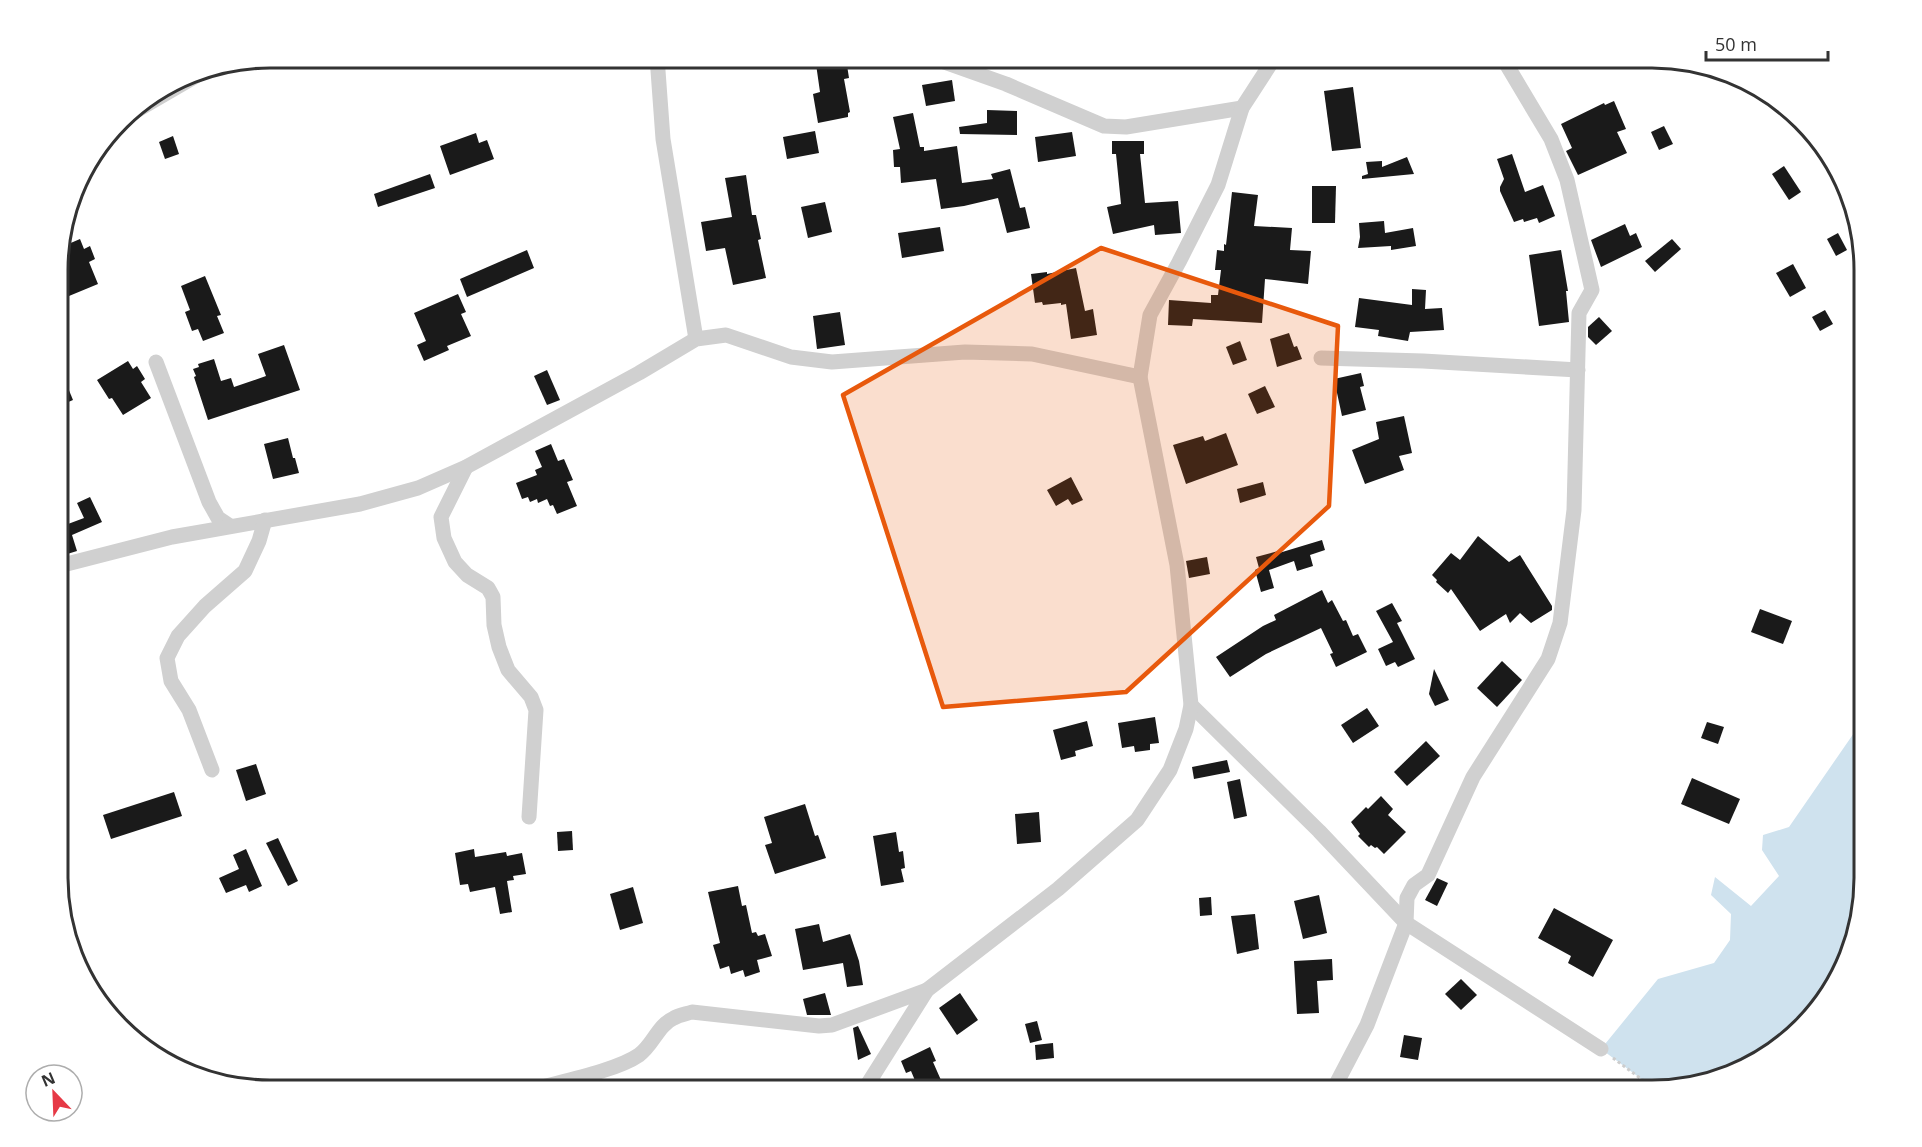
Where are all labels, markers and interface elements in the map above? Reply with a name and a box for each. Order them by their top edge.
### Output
scale bar [1706,24,1828,62]
text: 50 m [1715,32,1757,56]
north arrow [24,1063,84,1123]
text: N [38,1067,58,1092]

